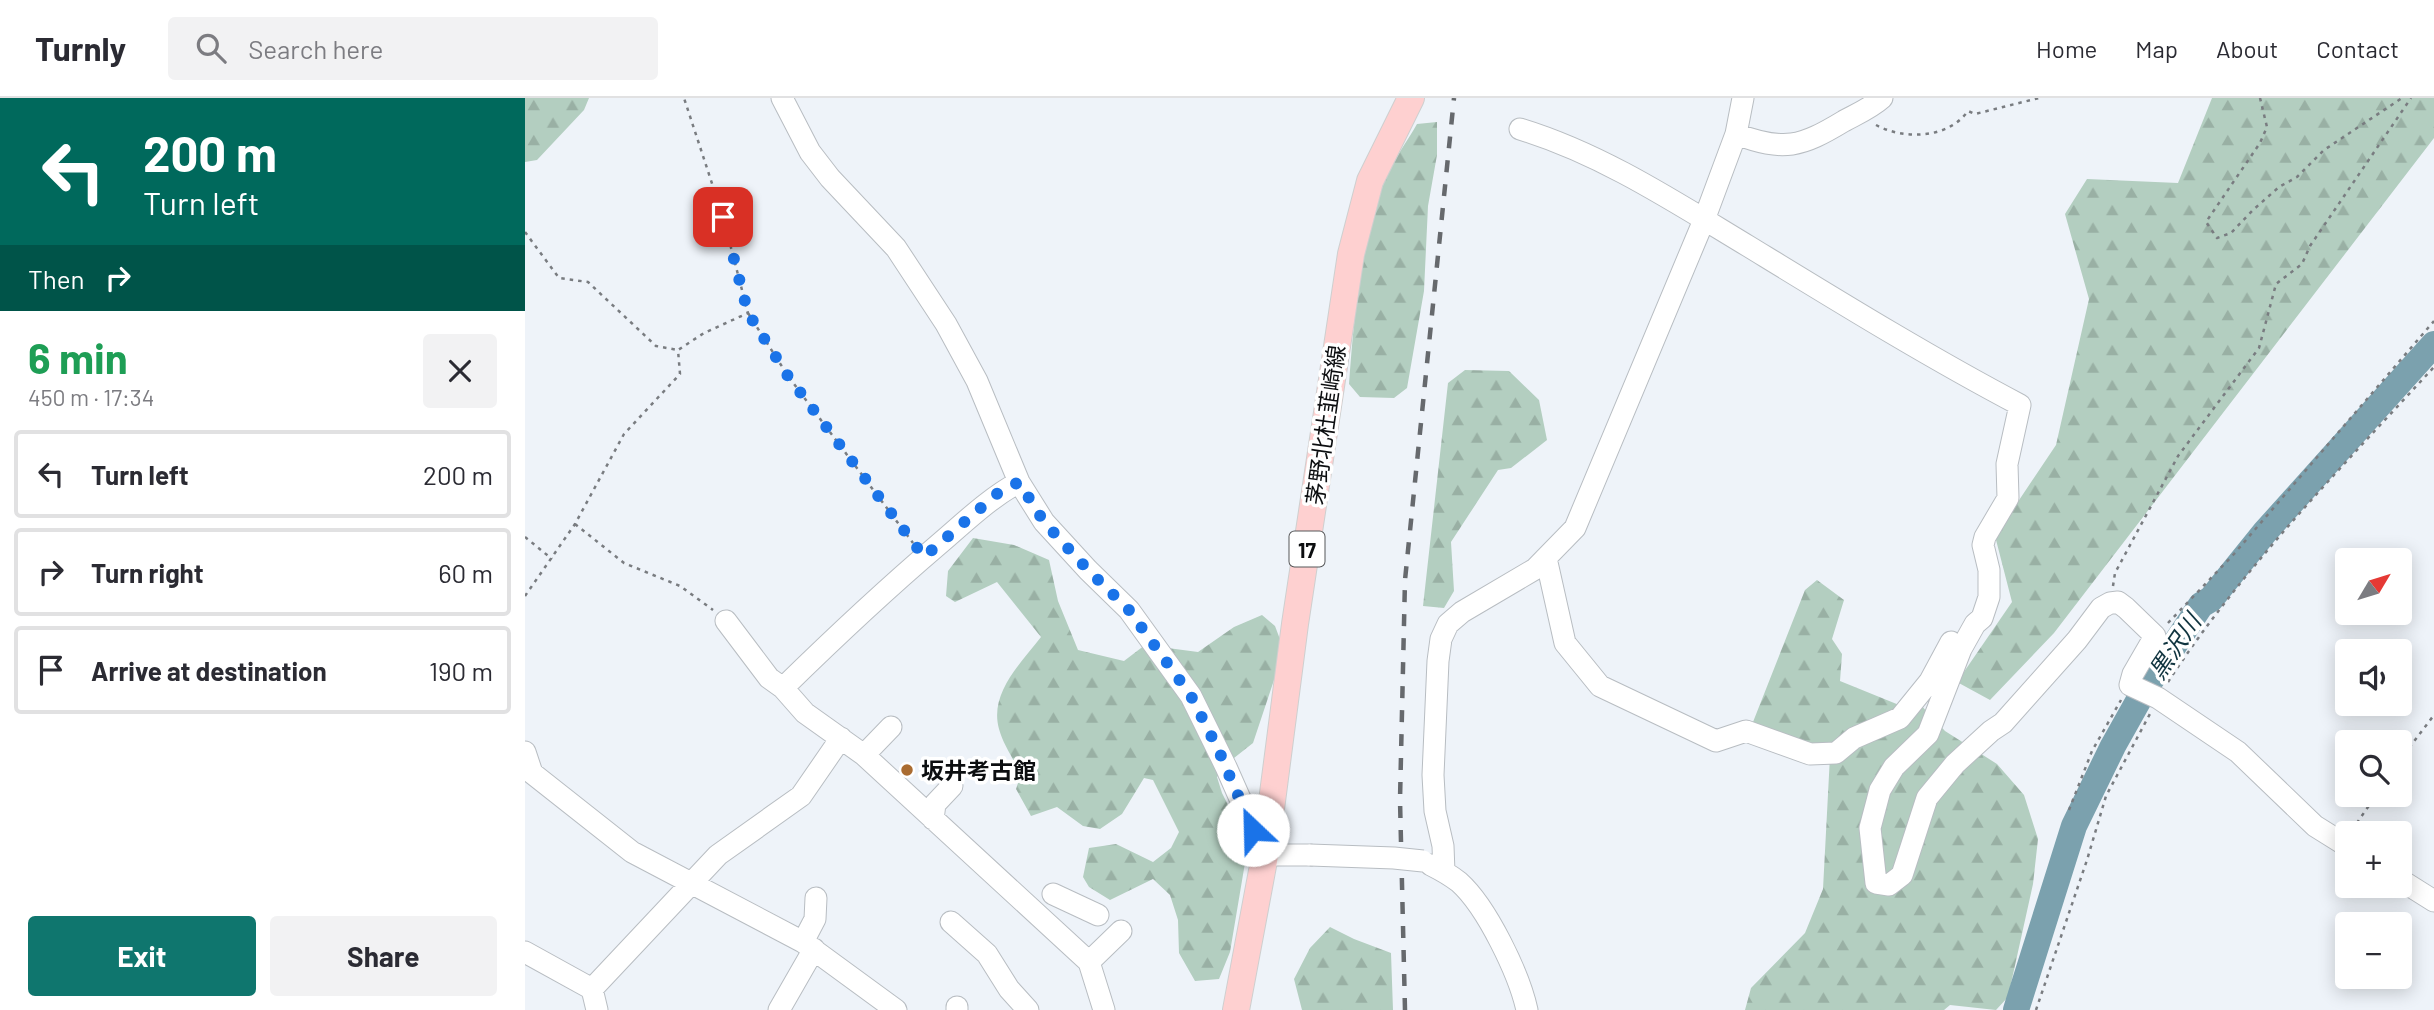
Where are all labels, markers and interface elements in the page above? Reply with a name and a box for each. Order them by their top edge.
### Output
search box [168,17,658,80]
text: Turnly [35,28,126,68]
icon: search [192,29,230,67]
text: Search here [248,33,383,64]
text: Home [2036,34,2097,63]
text: Map [2135,34,2178,63]
text: About [2216,34,2278,63]
text: Contact [2316,34,2399,63]
text: 200 m [143,123,277,182]
icon: left [28,126,119,217]
text: Turn left [143,183,260,221]
pin [693,187,753,247]
icon: arrive [704,198,742,236]
icon: right [99,259,137,297]
text: Then [28,263,85,294]
text: 6 min [28,332,128,382]
button: close [423,334,497,408]
street label: 茅野北杜韮崎線 [1300,343,1350,507]
text: 450 m · 17:34 [28,383,154,411]
icon: left [32,455,70,493]
text: Turn left [91,459,189,490]
text: 200 m [423,459,493,490]
road number: 17 [1289,532,1325,566]
north arrow [2335,548,2411,625]
map controls [2335,548,2412,989]
icon: right [32,553,70,591]
text: Turn right [91,557,204,588]
text: 60 m [438,557,493,588]
water label: 黒沢川 [2142,606,2208,684]
button: sound [2335,639,2412,716]
icon: arrive [32,651,70,689]
text: Arrive at destination [91,655,327,686]
text: 190 m [429,655,493,686]
button: search [2335,730,2412,807]
place label: 坂井考古館 [921,756,1036,784]
marker: 坂井考古館 [899,762,915,778]
position arrow [1216,793,1290,867]
button: + [2335,821,2412,898]
button: − [2335,912,2412,989]
button: Exit [28,916,256,996]
button: Share [270,916,497,996]

